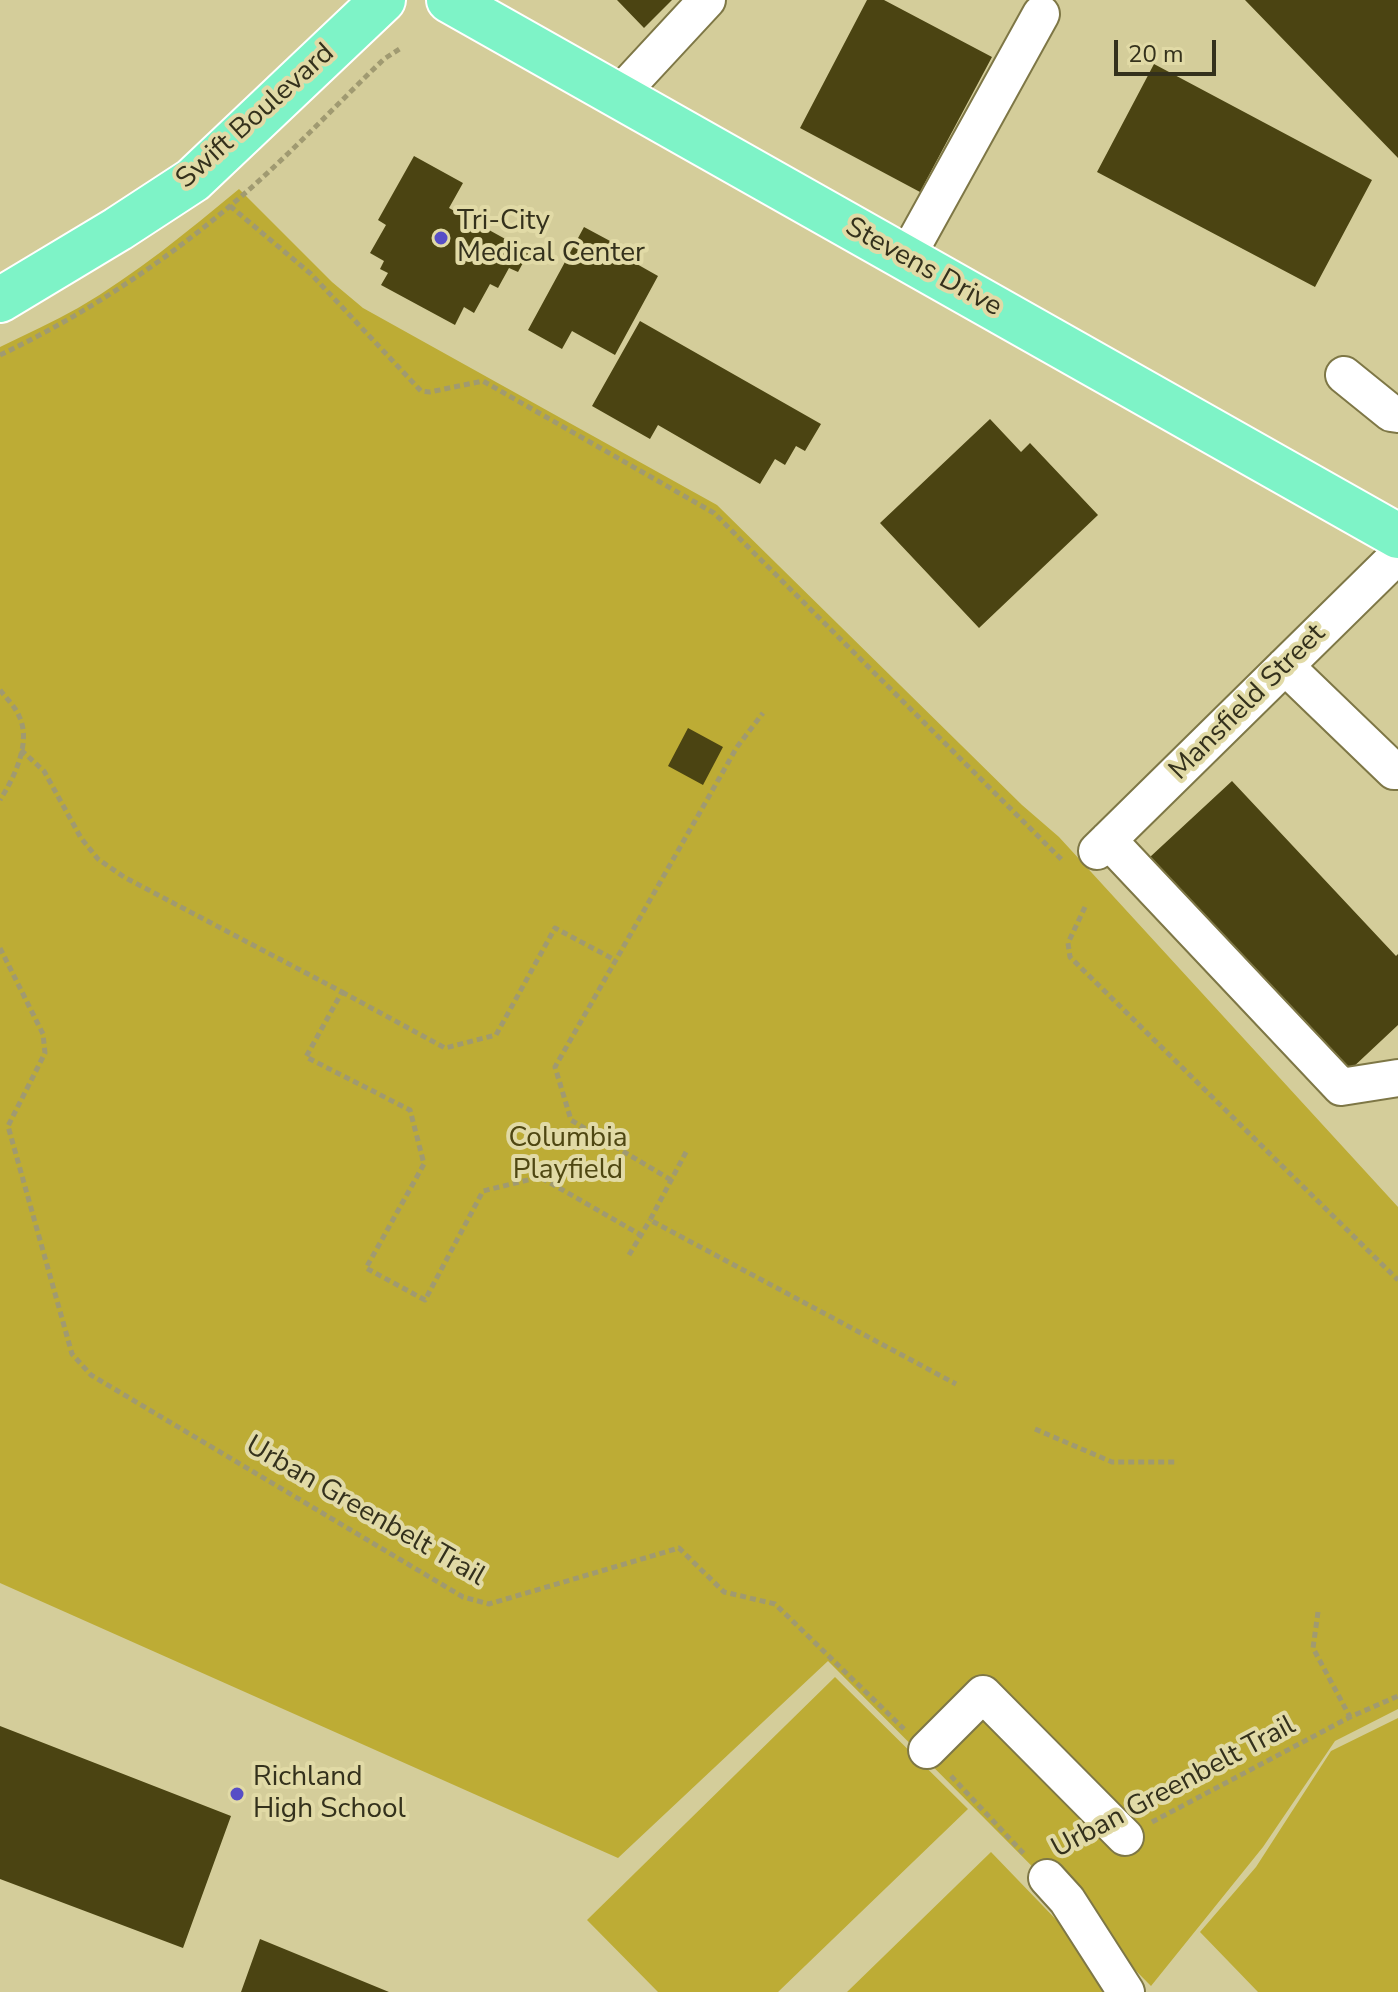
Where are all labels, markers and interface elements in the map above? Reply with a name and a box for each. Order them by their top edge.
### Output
scale bar [1118,24,1220,74]
street label: Swift Boulevard [170,37,342,197]
text: 20 m [1128,38,1184,70]
place label: Tri-City Medical Center [457,205,645,271]
street label: Stevens Drive [839,211,1007,325]
marker: Tri-City Medical Center [432,229,450,247]
street label: Mansfield Street [1163,618,1333,788]
park label: Columbia Playfield [508,1122,628,1188]
street label: Urban Greenbelt Trail [239,1430,491,1594]
street label: Urban Greenbelt Trail [1046,1710,1302,1866]
place label: Richland High School [253,1761,406,1827]
marker: Richland High School [228,1785,246,1803]

